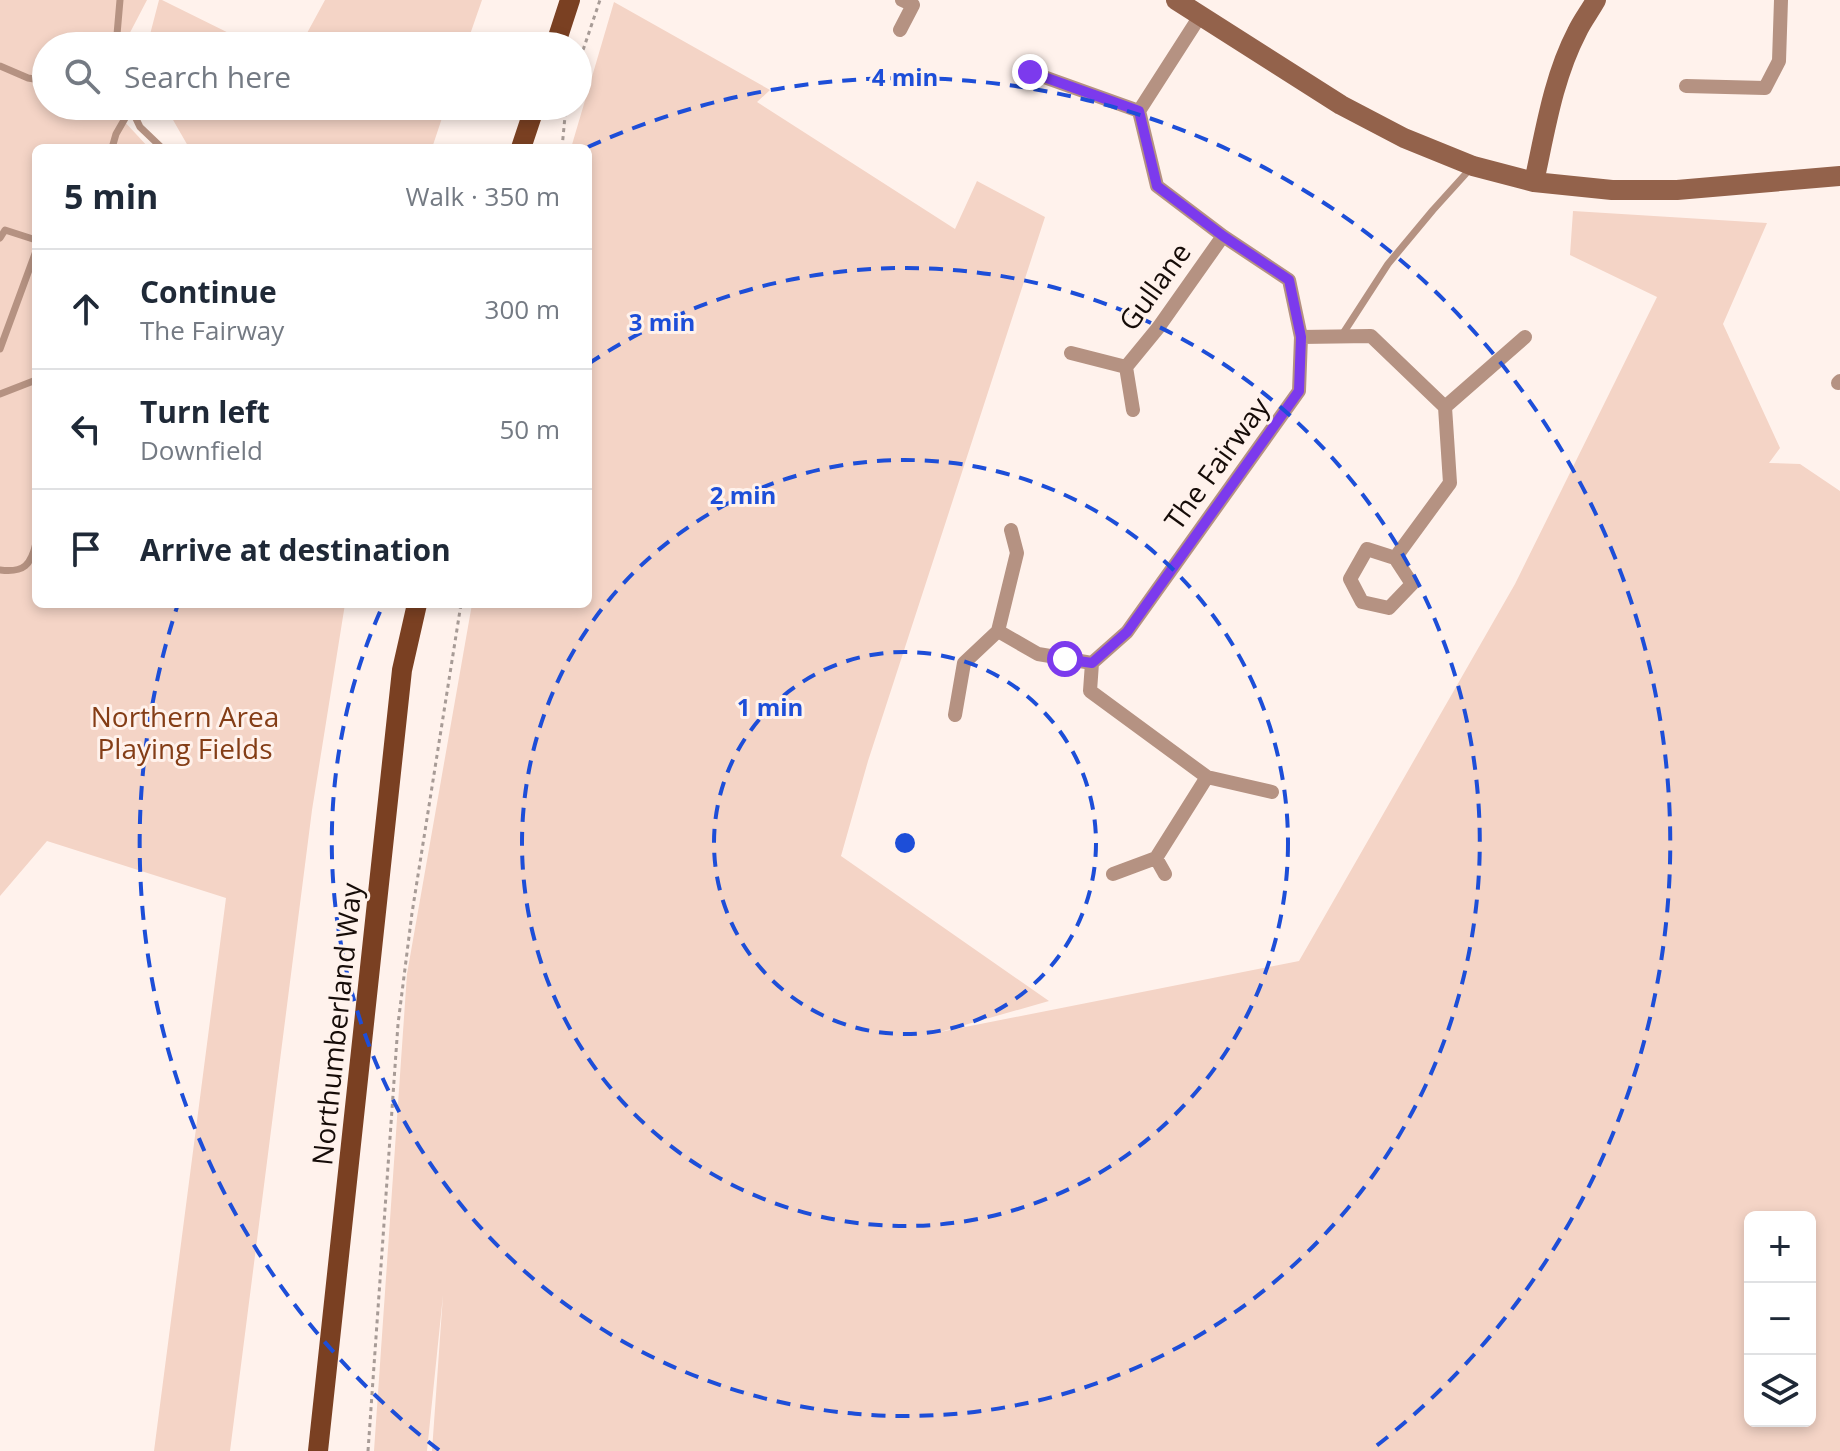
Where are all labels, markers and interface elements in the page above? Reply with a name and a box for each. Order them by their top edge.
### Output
search box [32,32,592,120]
icon: search [60,54,104,98]
route end [1012,54,1048,90]
text: Search here [124,56,291,97]
text: 4 min [872,60,938,93]
text: 5 min [64,173,158,219]
text: Walk · 350 m [406,178,560,214]
street label: Gullane [1109,234,1199,338]
text: Continue [140,271,277,312]
icon: ahead [64,287,108,331]
text: 300 m [485,291,560,327]
text: 3 min [629,305,695,338]
text: The Fairway [140,312,284,348]
street label: The Fairway [1155,388,1278,537]
text: Turn left [140,391,270,432]
icon: left [64,407,108,451]
text: 50 m [499,411,560,447]
text: Downfield [140,432,263,468]
text: 2 min [710,478,776,511]
icon: arrive [64,527,108,571]
text: Arrive at destination [140,529,451,570]
route start [1047,641,1083,677]
text: 1 min [737,690,803,723]
park label: Northern Area Playing Fields [91,697,279,767]
centre of rings [891,829,919,857]
street label: Northumberland Way [302,880,370,1167]
map controls [1744,1211,1816,1427]
button: + [1744,1211,1816,1283]
button: − [1744,1283,1816,1355]
button: layers [1744,1355,1816,1427]

